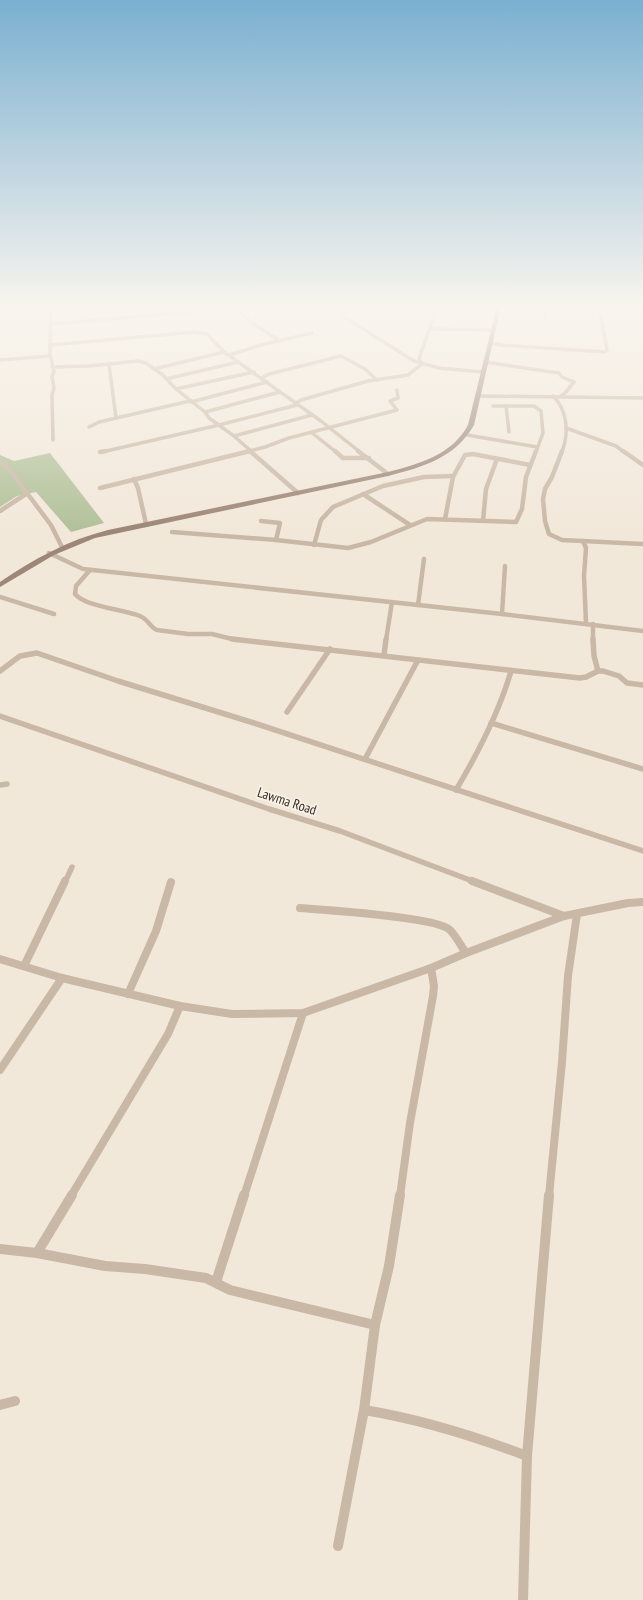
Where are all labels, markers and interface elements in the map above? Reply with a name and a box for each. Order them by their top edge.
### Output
street label: Lawma Road [255,783,319,819]

